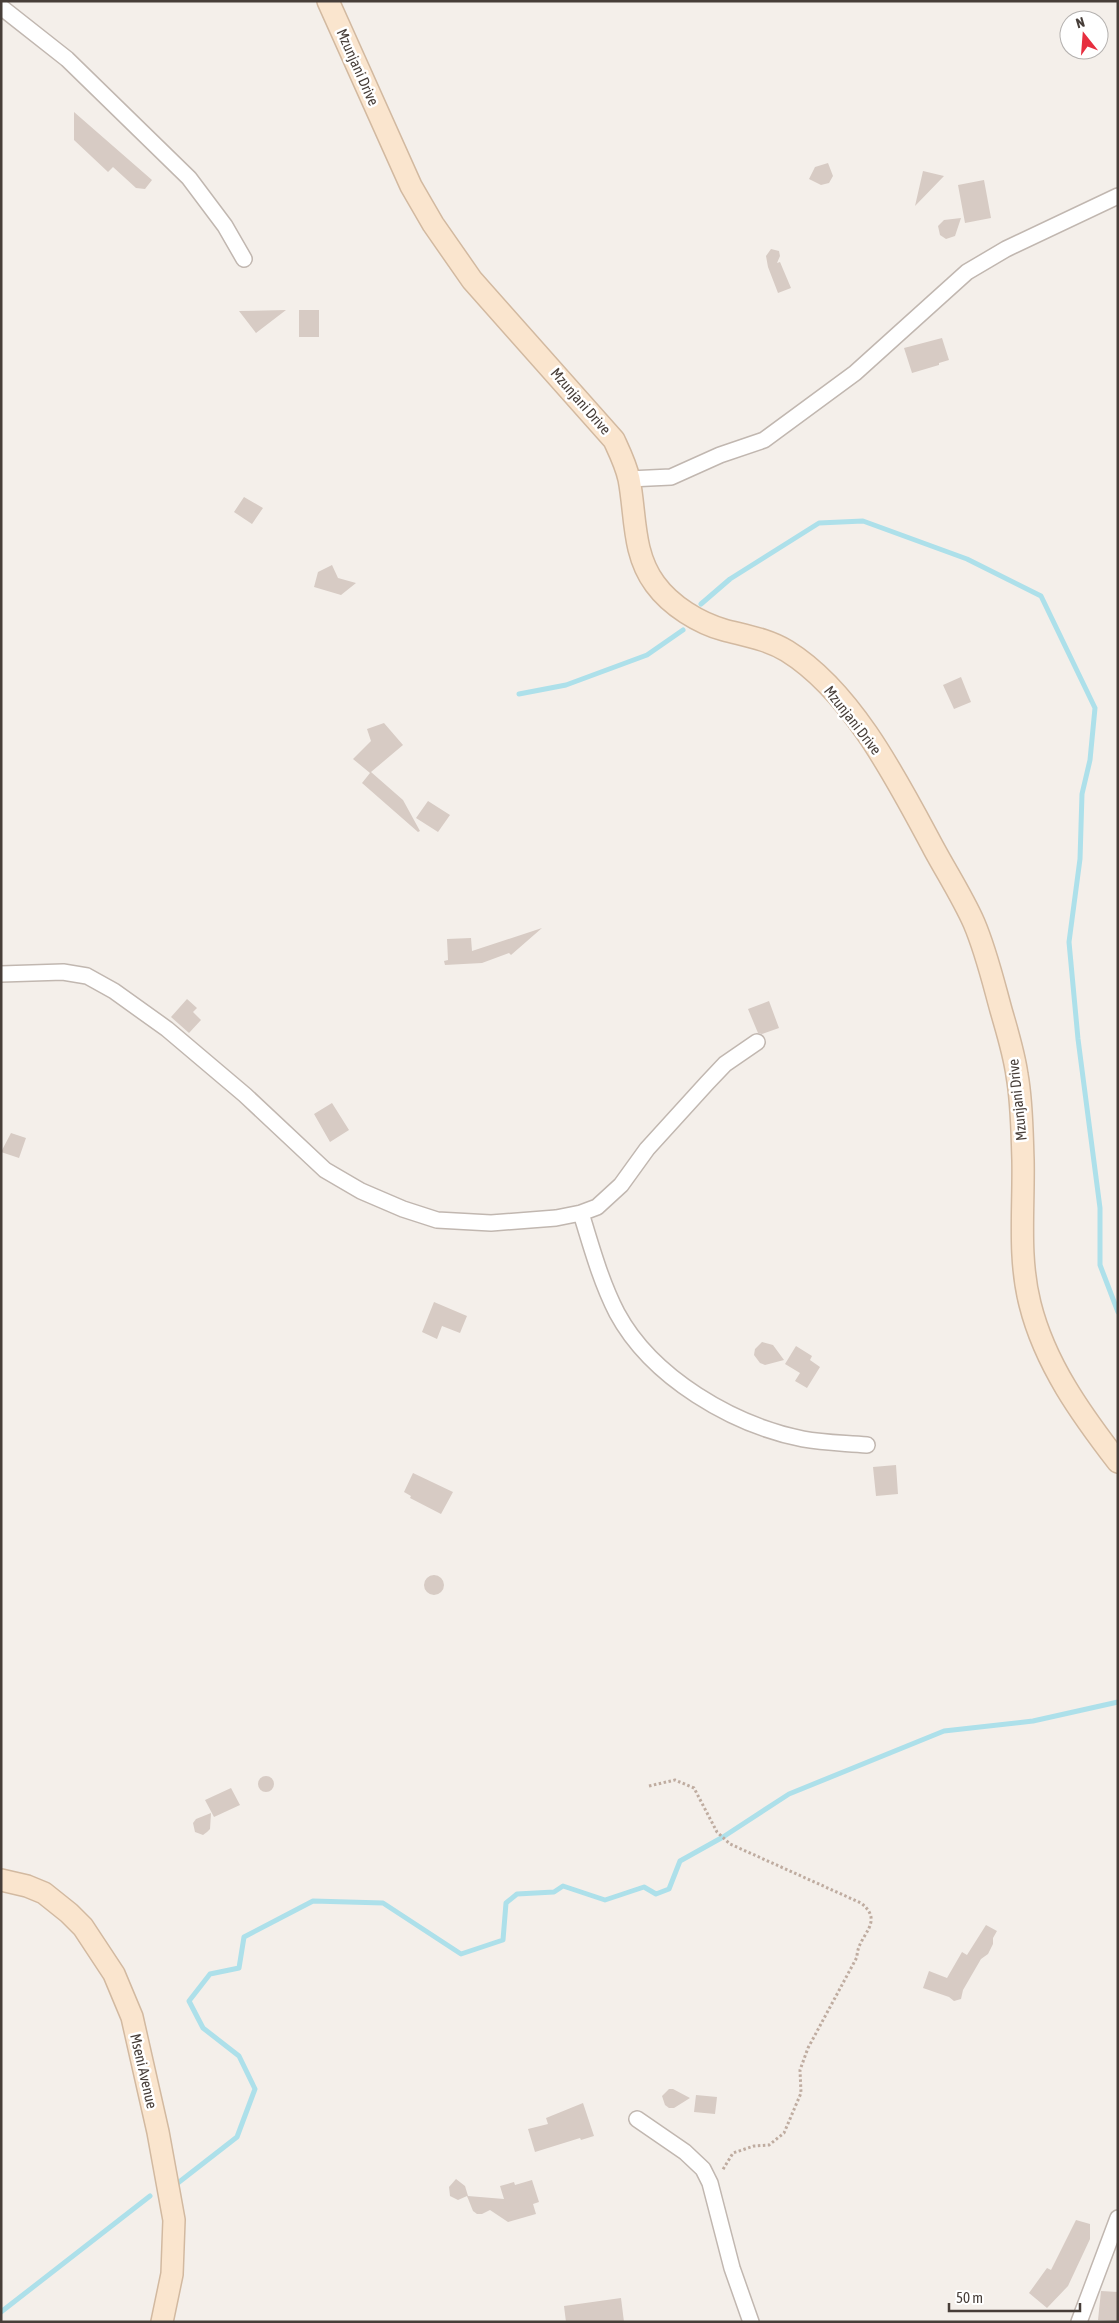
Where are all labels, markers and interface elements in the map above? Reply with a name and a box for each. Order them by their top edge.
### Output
north arrow [1059,10,1109,60]
text: N [1074,14,1086,31]
street label: Mzunjani Drive [333,26,383,108]
street label: Mzunjani Drive [548,364,615,438]
street label: Mzunjani Drive [821,682,885,758]
street label: Mzunjani Drive [1004,1058,1030,1142]
street label: Mseni Avenue [127,2032,161,2110]
scale bar [949,2280,1080,2312]
text: 50 m [956,2289,983,2306]

